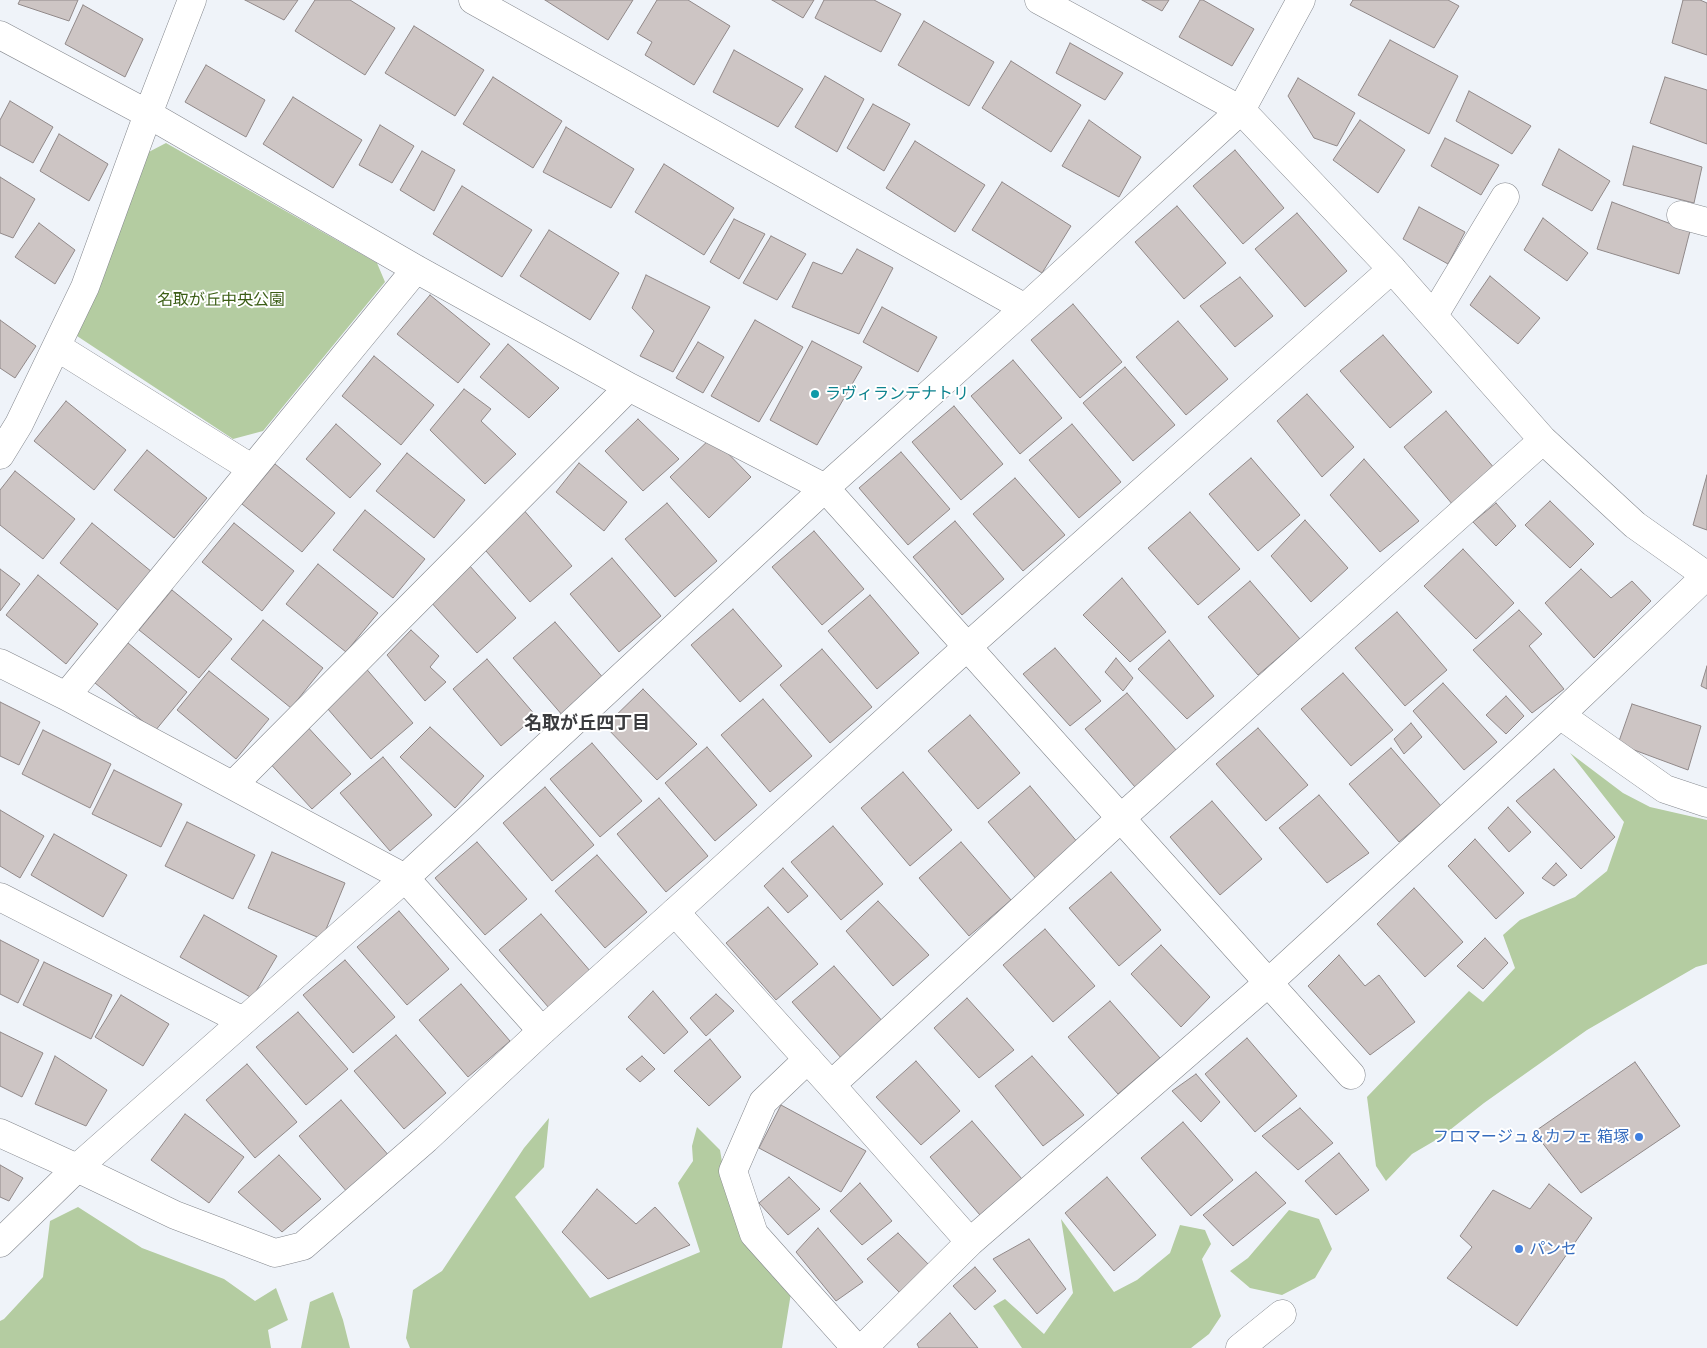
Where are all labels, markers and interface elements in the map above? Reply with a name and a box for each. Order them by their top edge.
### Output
park label: 名取が丘中央公園 [157,290,285,310]
place label: ラヴィランテナトリ [825,384,969,404]
marker: ラヴィランテナトリ [809,388,821,400]
district label: 名取が丘四丁目 [524,712,650,734]
place label: フロマージュ＆カフェ 箱塚 [1433,1127,1629,1147]
marker: フロマージュ＆カフェ 箱塚 [1633,1131,1645,1143]
place label: パンセ [1529,1239,1577,1259]
marker: パンセ [1513,1243,1525,1255]

